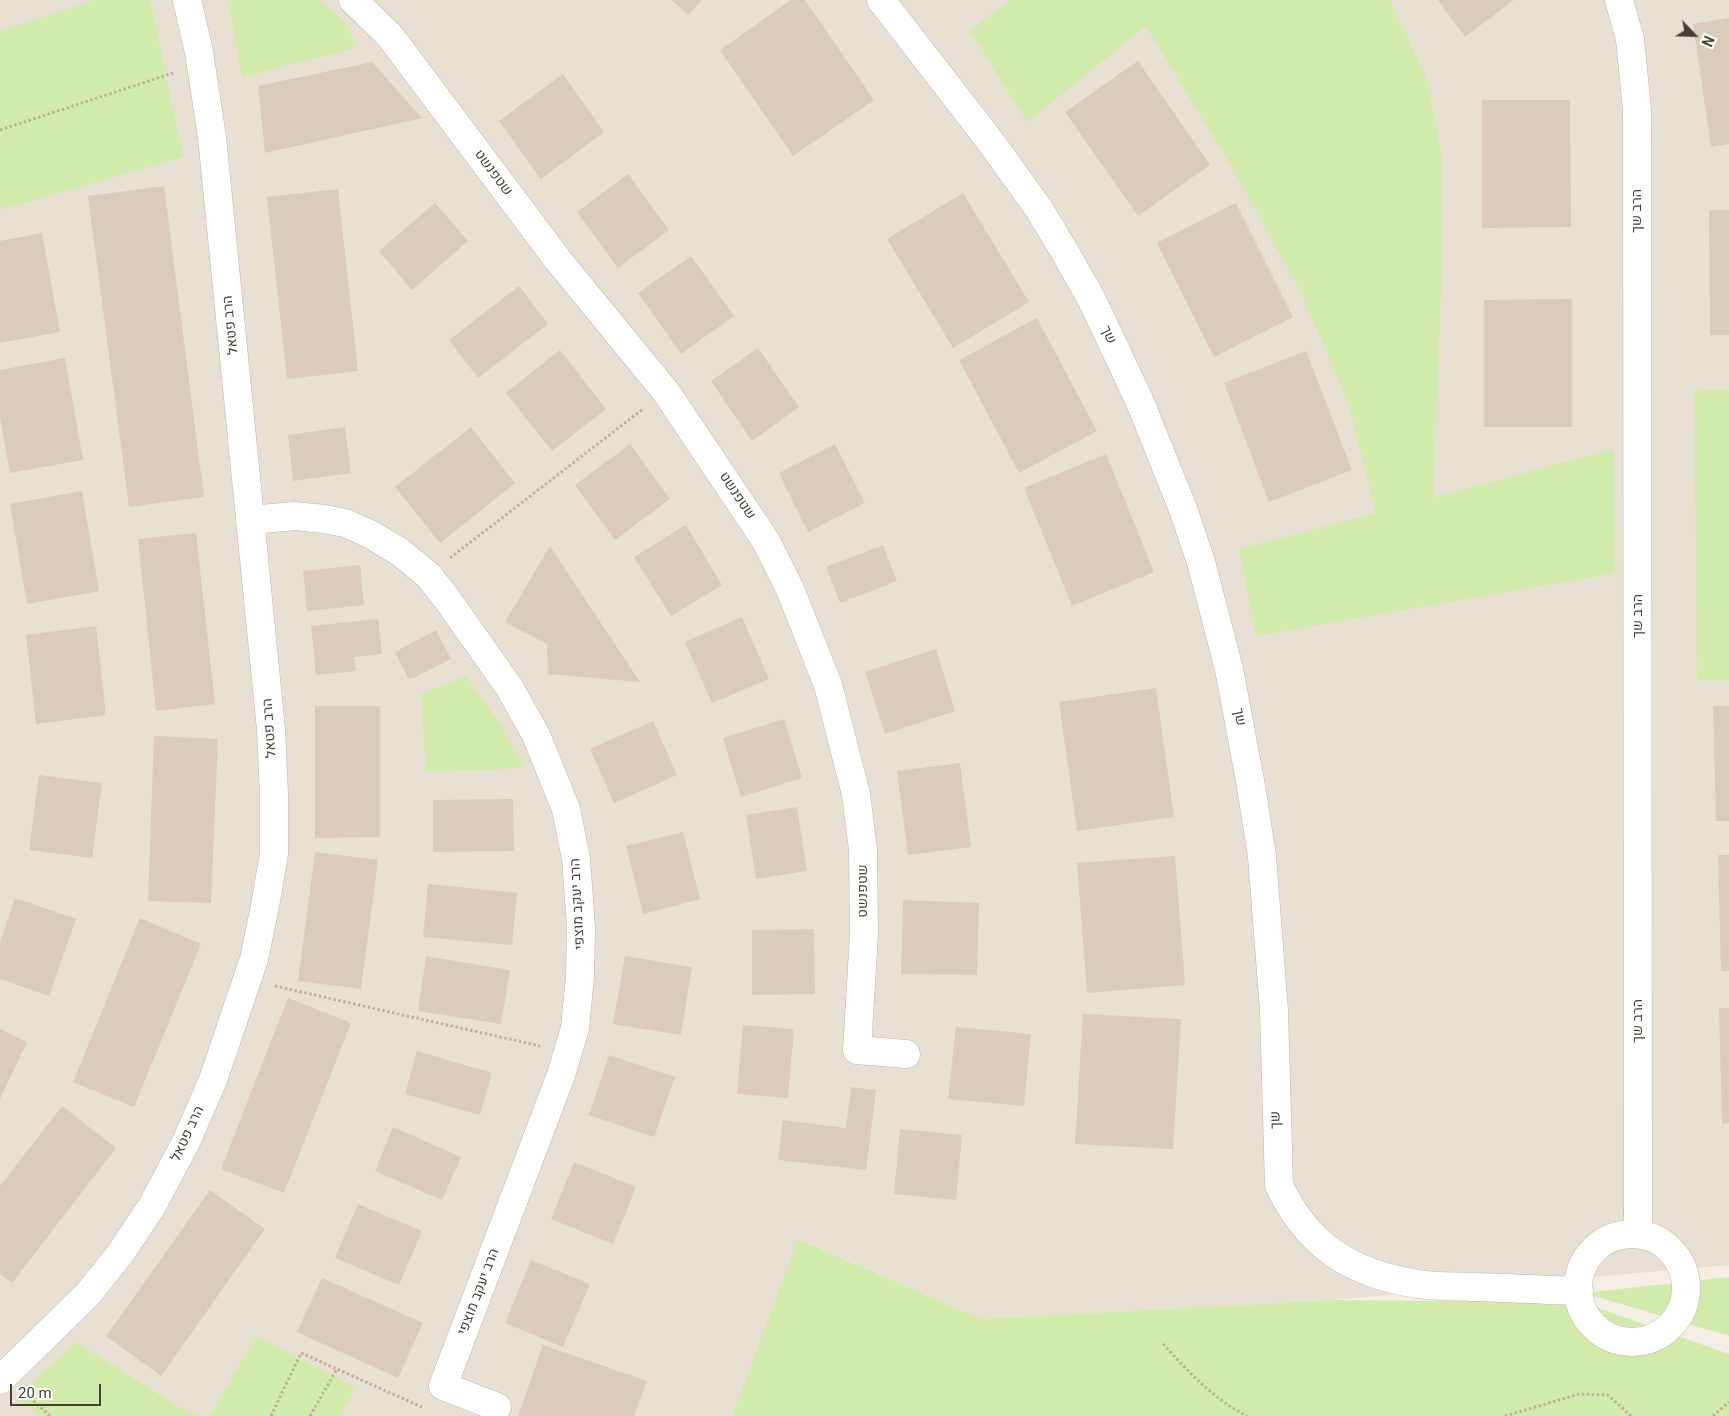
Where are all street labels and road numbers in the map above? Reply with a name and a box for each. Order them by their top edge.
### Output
street label: שטפנשט [470,147,516,199]
street label: הרב שך [1629,189,1645,233]
street label: הרב פטאל [220,295,242,355]
street label: שך [1096,323,1120,347]
street label: שטפנשט [715,469,759,523]
street label: הרב שך [1630,594,1646,638]
street label: הרב פטאל [260,698,280,758]
street label: שך [1229,707,1249,727]
street label: הרב יעקב מוצפי [567,858,589,950]
street label: שטפנשט [855,864,871,918]
street label: הרב שך [1630,999,1646,1043]
street label: הרב פטאל [168,1103,208,1165]
street label: שך [1267,1111,1285,1129]
street label: הרב יעקב מוצפי [455,1246,503,1338]

